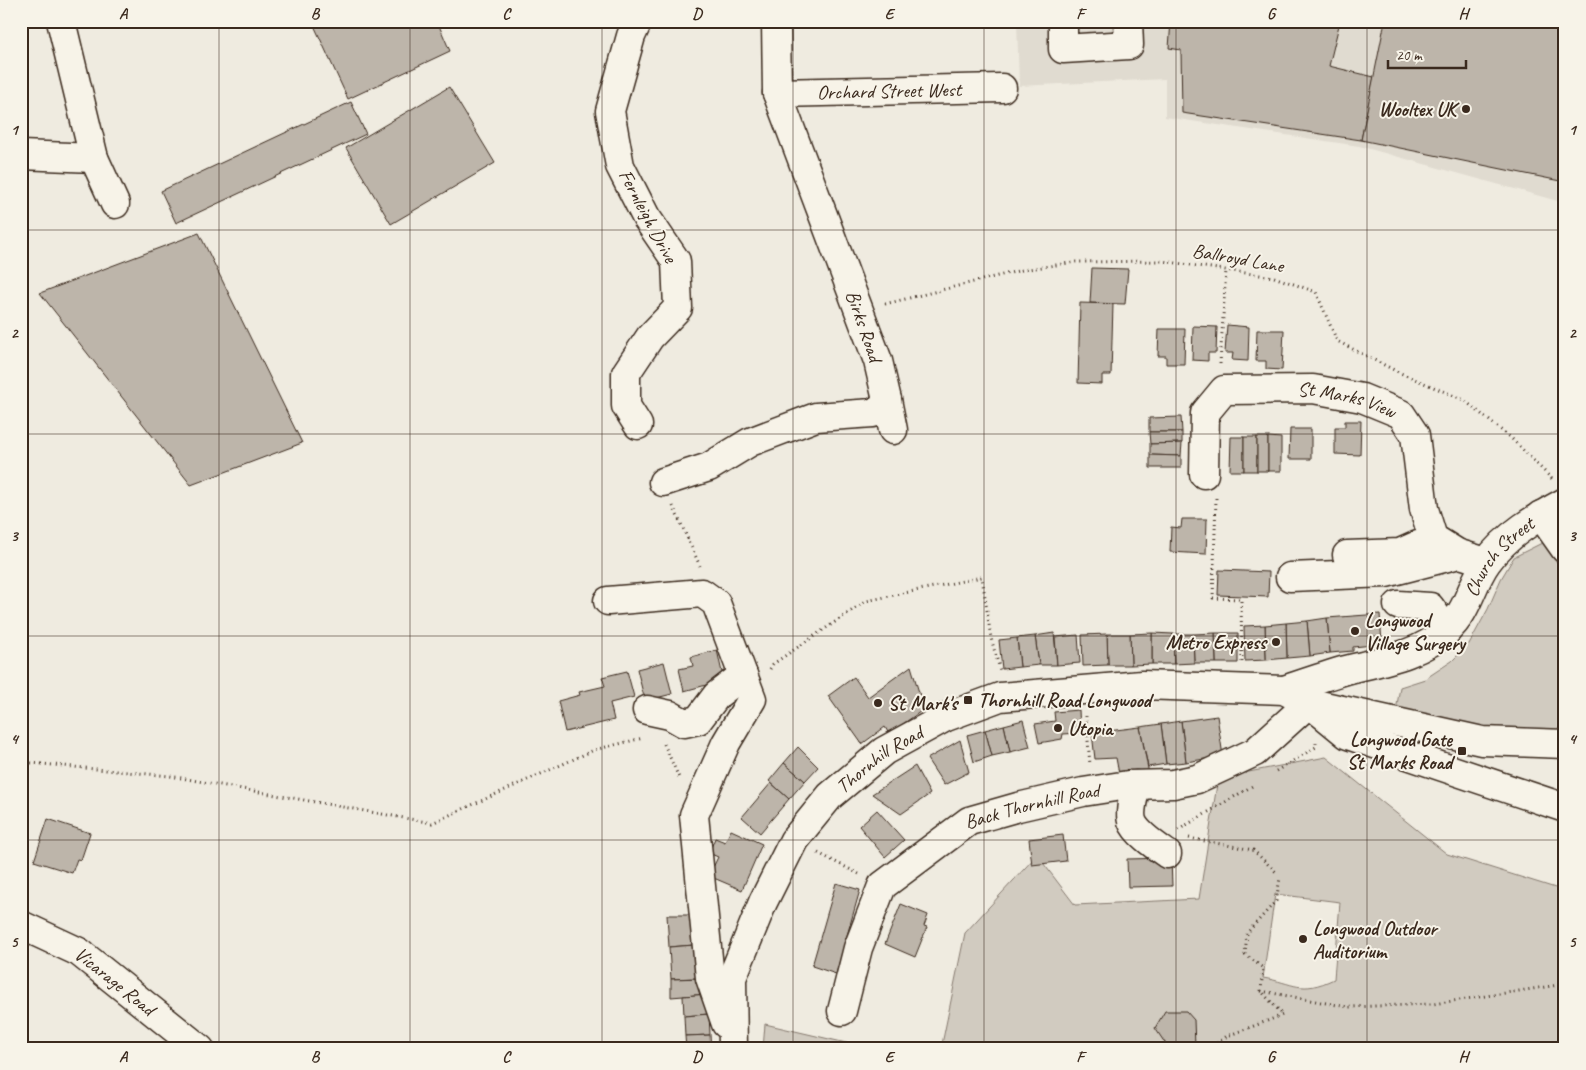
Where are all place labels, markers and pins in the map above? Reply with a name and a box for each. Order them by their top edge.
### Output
place label: Wooltex UK [1379,97,1460,122]
marker: Wooltex UK [1460,103,1472,115]
place label: Longwood Village Surgery [1365,608,1467,656]
marker: Longwood Village Surgery [1349,625,1361,637]
place label: Metro Express [1166,630,1268,655]
marker: Metro Express [1270,636,1282,648]
place label: Thornhill Road Longwood [978,688,1155,713]
place label: St Mark's [888,691,959,716]
marker: Thornhill Road Longwood [962,694,974,706]
marker: St Mark's [872,697,884,709]
place label: Utopia [1068,716,1114,741]
marker: Utopia [1052,722,1064,734]
place label: Longwood Gate St Marks Road [1347,727,1456,775]
marker: Longwood Gate St Marks Road [1456,745,1468,757]
place label: Longwood Outdoor Auditorium [1313,916,1440,964]
marker: Longwood Outdoor Auditorium [1297,933,1309,945]

